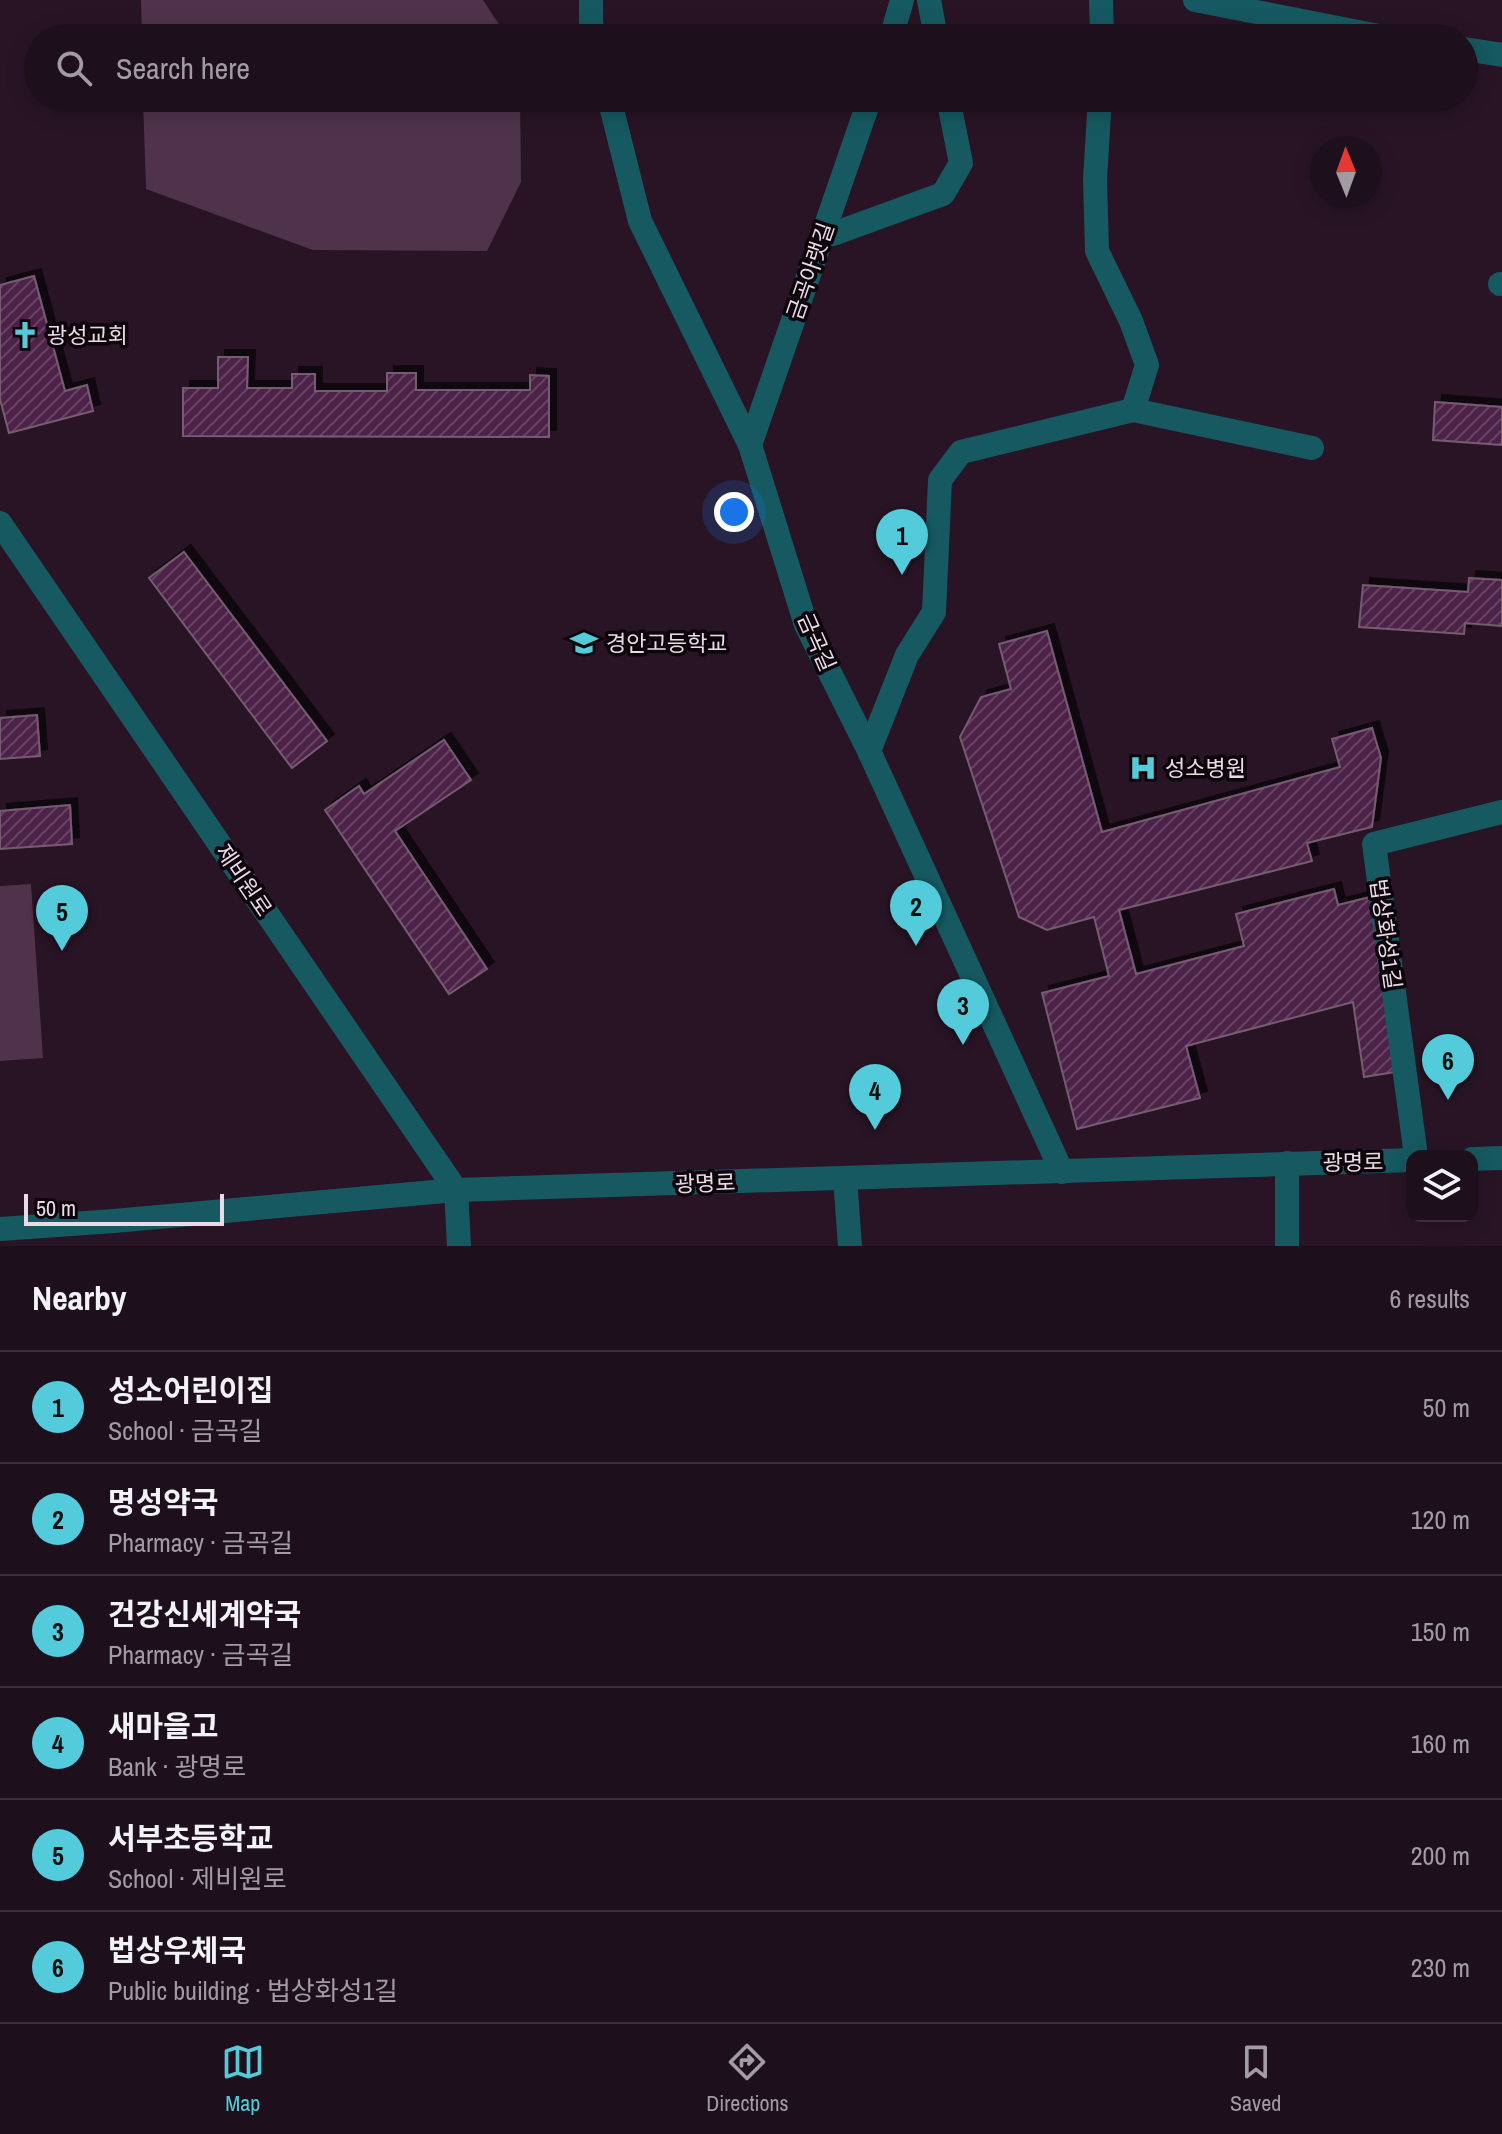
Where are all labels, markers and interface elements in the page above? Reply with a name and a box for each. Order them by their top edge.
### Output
search box [24,24,1478,112]
icon: search [52,46,96,90]
text: Search here [116,48,250,88]
north arrow [1310,136,1382,208]
street label: 금곡아랫길 [779,218,841,324]
church icon: 광성교회 [10,320,40,350]
place label: 광성교회 [47,320,128,350]
your location [714,492,754,532]
pin: 1 [876,509,928,575]
street label: 금곡길 [791,608,843,676]
school or university icon: 경안고등학교 [569,628,599,658]
place label: 경안고등학교 [606,628,727,658]
hospital icon: 성소병원 [1128,753,1158,783]
place label: 성소병원 [1165,753,1246,783]
street label: 제비원로 [209,838,279,922]
street label: 법상화성1길 [1363,877,1409,991]
pin: 2 [890,880,942,946]
pin: 5 [36,885,88,951]
pin: 3 [937,979,989,1045]
pin: 6 [1422,1034,1474,1100]
pin: 4 [849,1064,901,1130]
street label: 광명로 [1322,1146,1384,1178]
map controls [1406,1150,1478,1222]
button: layers [1406,1150,1478,1222]
street label: 광명로 [674,1167,736,1199]
scale bar [24,1190,224,1226]
text: 50 m [36,1193,76,1223]
text: Nearby [32,1275,127,1321]
text: 6 results [1389,1281,1470,1316]
text: 성소어린이집 [108,1370,274,1410]
text: 1 [52,1390,64,1425]
text: 50 m [1423,1390,1470,1425]
text: School · 금곡길 [108,1413,263,1448]
text: 명성약국 [108,1482,218,1522]
text: 2 [52,1502,64,1537]
text: 120 m [1411,1502,1470,1537]
text: Pharmacy · 금곡길 [108,1525,294,1560]
text: 건강신세계약국 [108,1594,301,1634]
text: 3 [52,1614,64,1649]
text: 150 m [1411,1614,1470,1649]
text: Pharmacy · 금곡길 [108,1637,294,1672]
text: 새마을고 [108,1706,218,1746]
text: 4 [52,1726,64,1761]
text: 160 m [1411,1726,1470,1761]
text: Bank · 광명로 [108,1749,246,1784]
text: 서부초등학교 [108,1818,274,1858]
text: 5 [52,1838,64,1873]
text: 200 m [1411,1838,1470,1873]
text: School · 제비원로 [108,1861,287,1896]
text: 법상우체국 [108,1930,246,1970]
text: 6 [52,1950,64,1985]
text: 230 m [1411,1950,1470,1985]
text: Public building · 법상화성1길 [108,1973,398,2008]
tab: Map [221,2040,265,2118]
tab: Directions [706,2040,789,2118]
tab: Saved [1230,2040,1281,2118]

